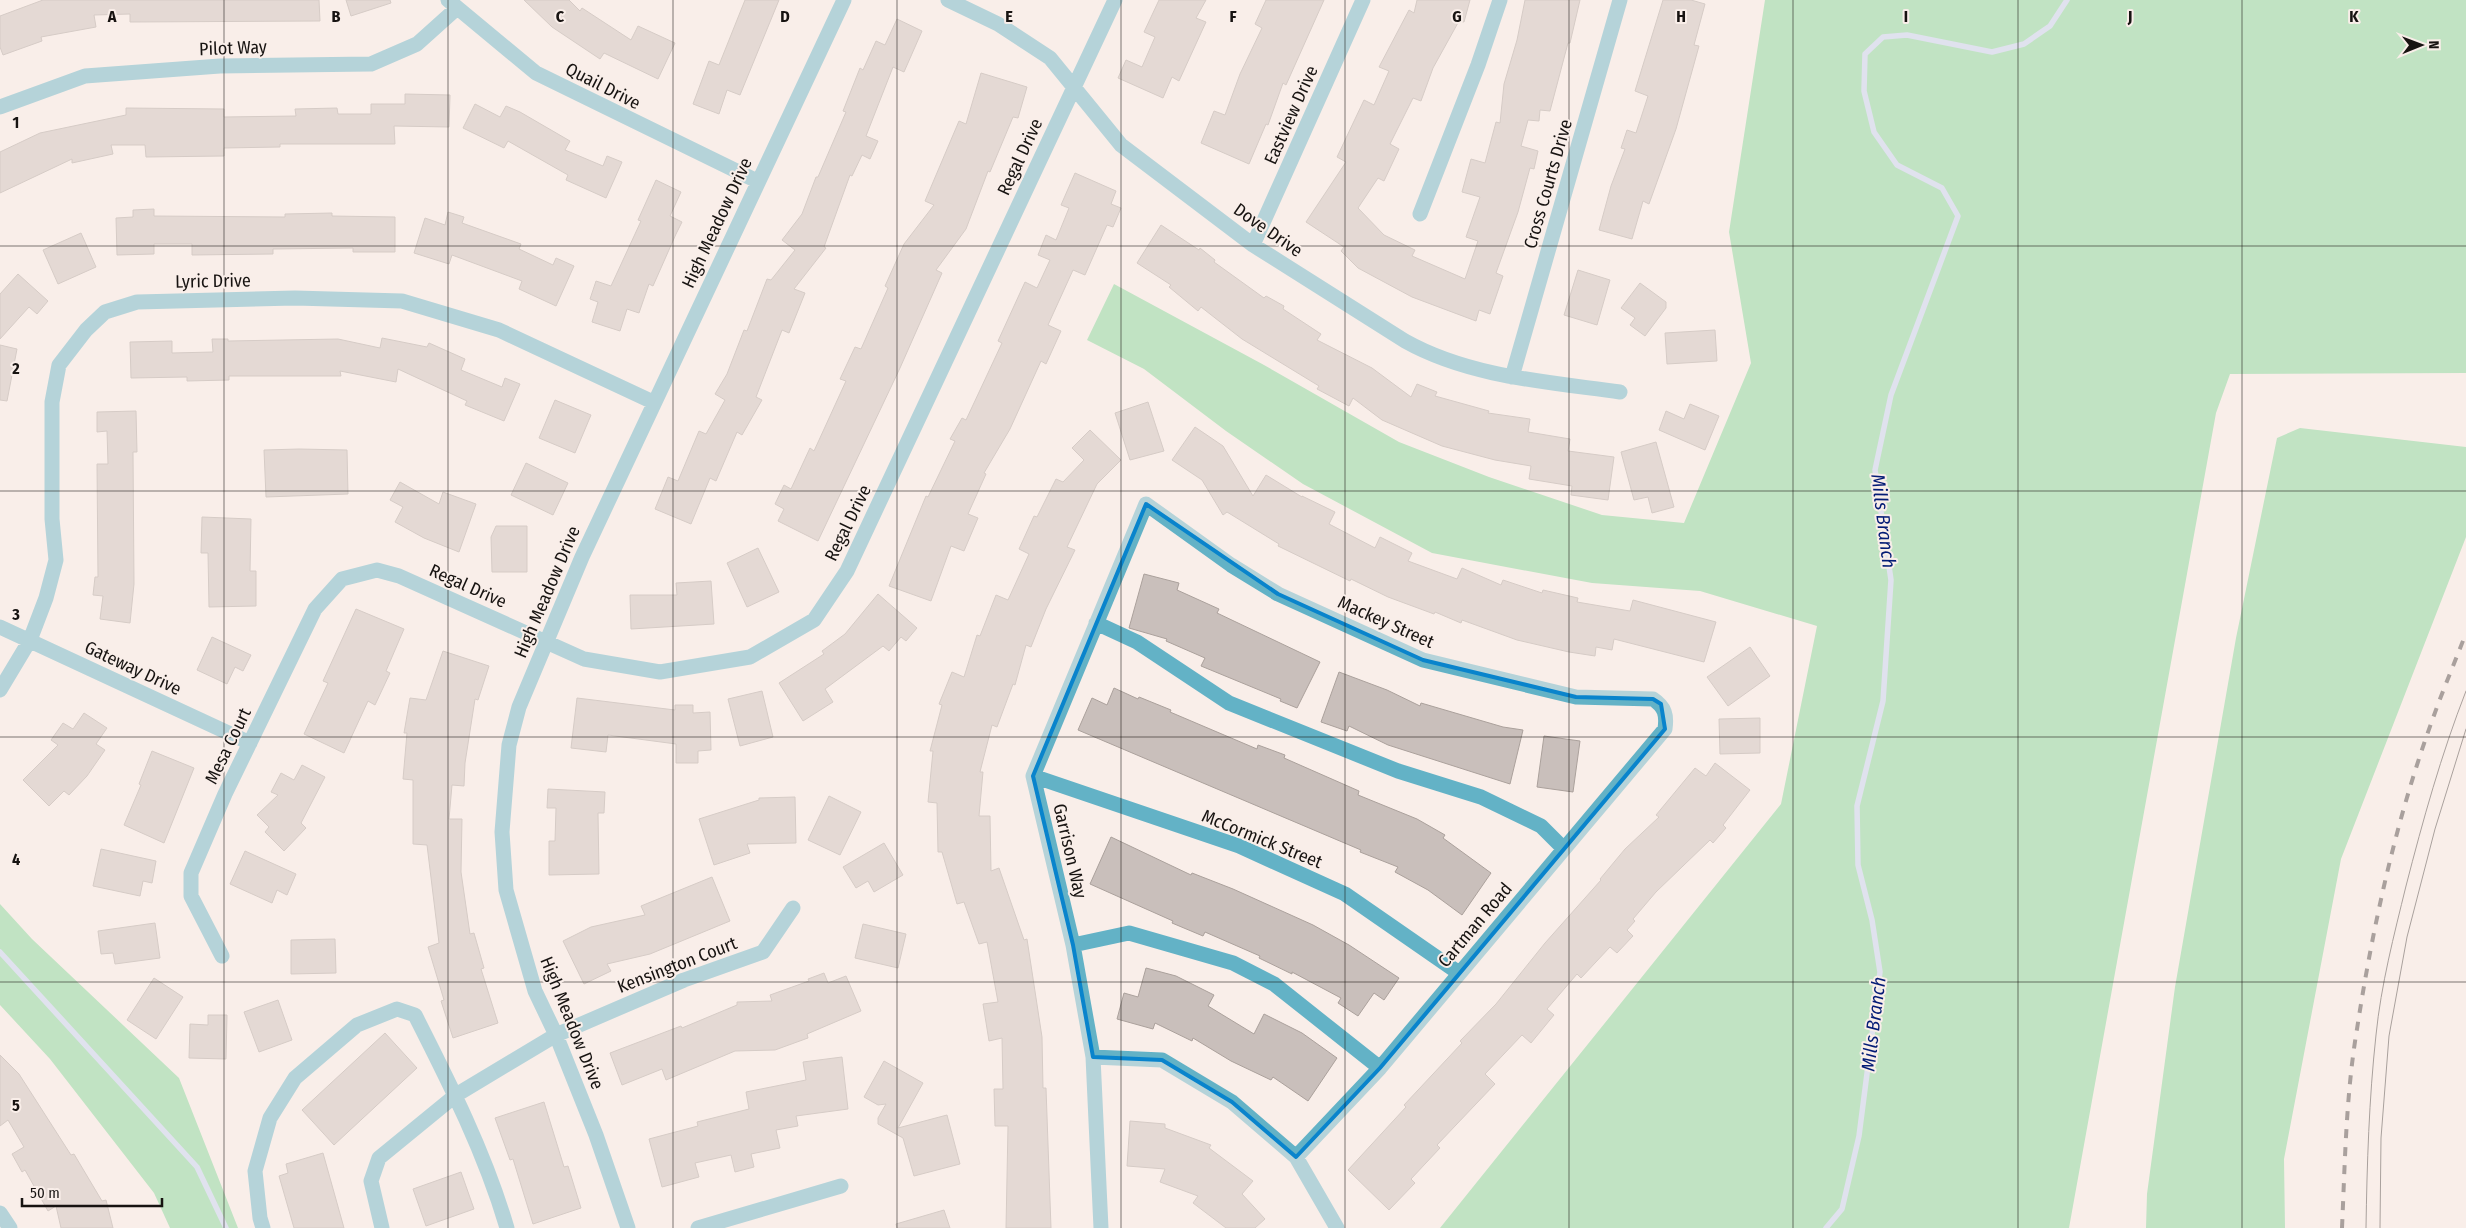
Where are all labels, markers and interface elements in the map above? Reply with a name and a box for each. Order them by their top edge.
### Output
text: A [107,7,117,26]
text: B [332,7,341,26]
text: C [556,7,565,26]
text: D [780,7,790,26]
text: E [1005,7,1013,26]
text: F [1229,7,1237,26]
text: G [1452,7,1462,26]
text: H [1676,7,1686,26]
text: I [1904,7,1908,26]
text: J [2127,7,2132,26]
text: K [2349,7,2359,26]
north arrow [2396,20,2446,70]
street label: Pilot Way [199,36,267,60]
text: N [2425,40,2442,49]
street label: Quail Drive [562,58,644,114]
street label: Eastview Drive [1259,62,1323,168]
text: 1 [13,113,19,132]
street label: Regal Drive [993,115,1047,199]
street label: Cross Courts Drive [1519,117,1577,251]
street label: High Meadow Drive [677,154,757,292]
street label: Dove Drive [1229,198,1307,262]
street label: Lyric Drive [175,269,251,293]
text: 2 [11,359,20,378]
water label: Mills Branch [1866,473,1901,570]
street label: Regal Drive [820,481,876,565]
street label: High Meadow Drive [509,523,585,661]
street label: Regal Drive [426,559,510,613]
street label: Mackey Street [1335,591,1438,653]
text: 3 [11,605,20,624]
street label: Gateway Drive [81,636,185,700]
street label: Mesa Court [200,704,256,788]
street label: Garrison Way [1048,801,1092,901]
street label: McCormick Street [1199,805,1326,873]
text: 4 [12,850,20,869]
street label: Cartman Road [1433,878,1517,972]
street label: Kensington Court [614,932,740,998]
street label: High Meadow Drive [535,953,609,1093]
water label: Mills Branch [1856,976,1891,1073]
text: 5 [12,1096,20,1115]
scale bar [22,1176,162,1208]
text: 50 m [30,1184,60,1202]

